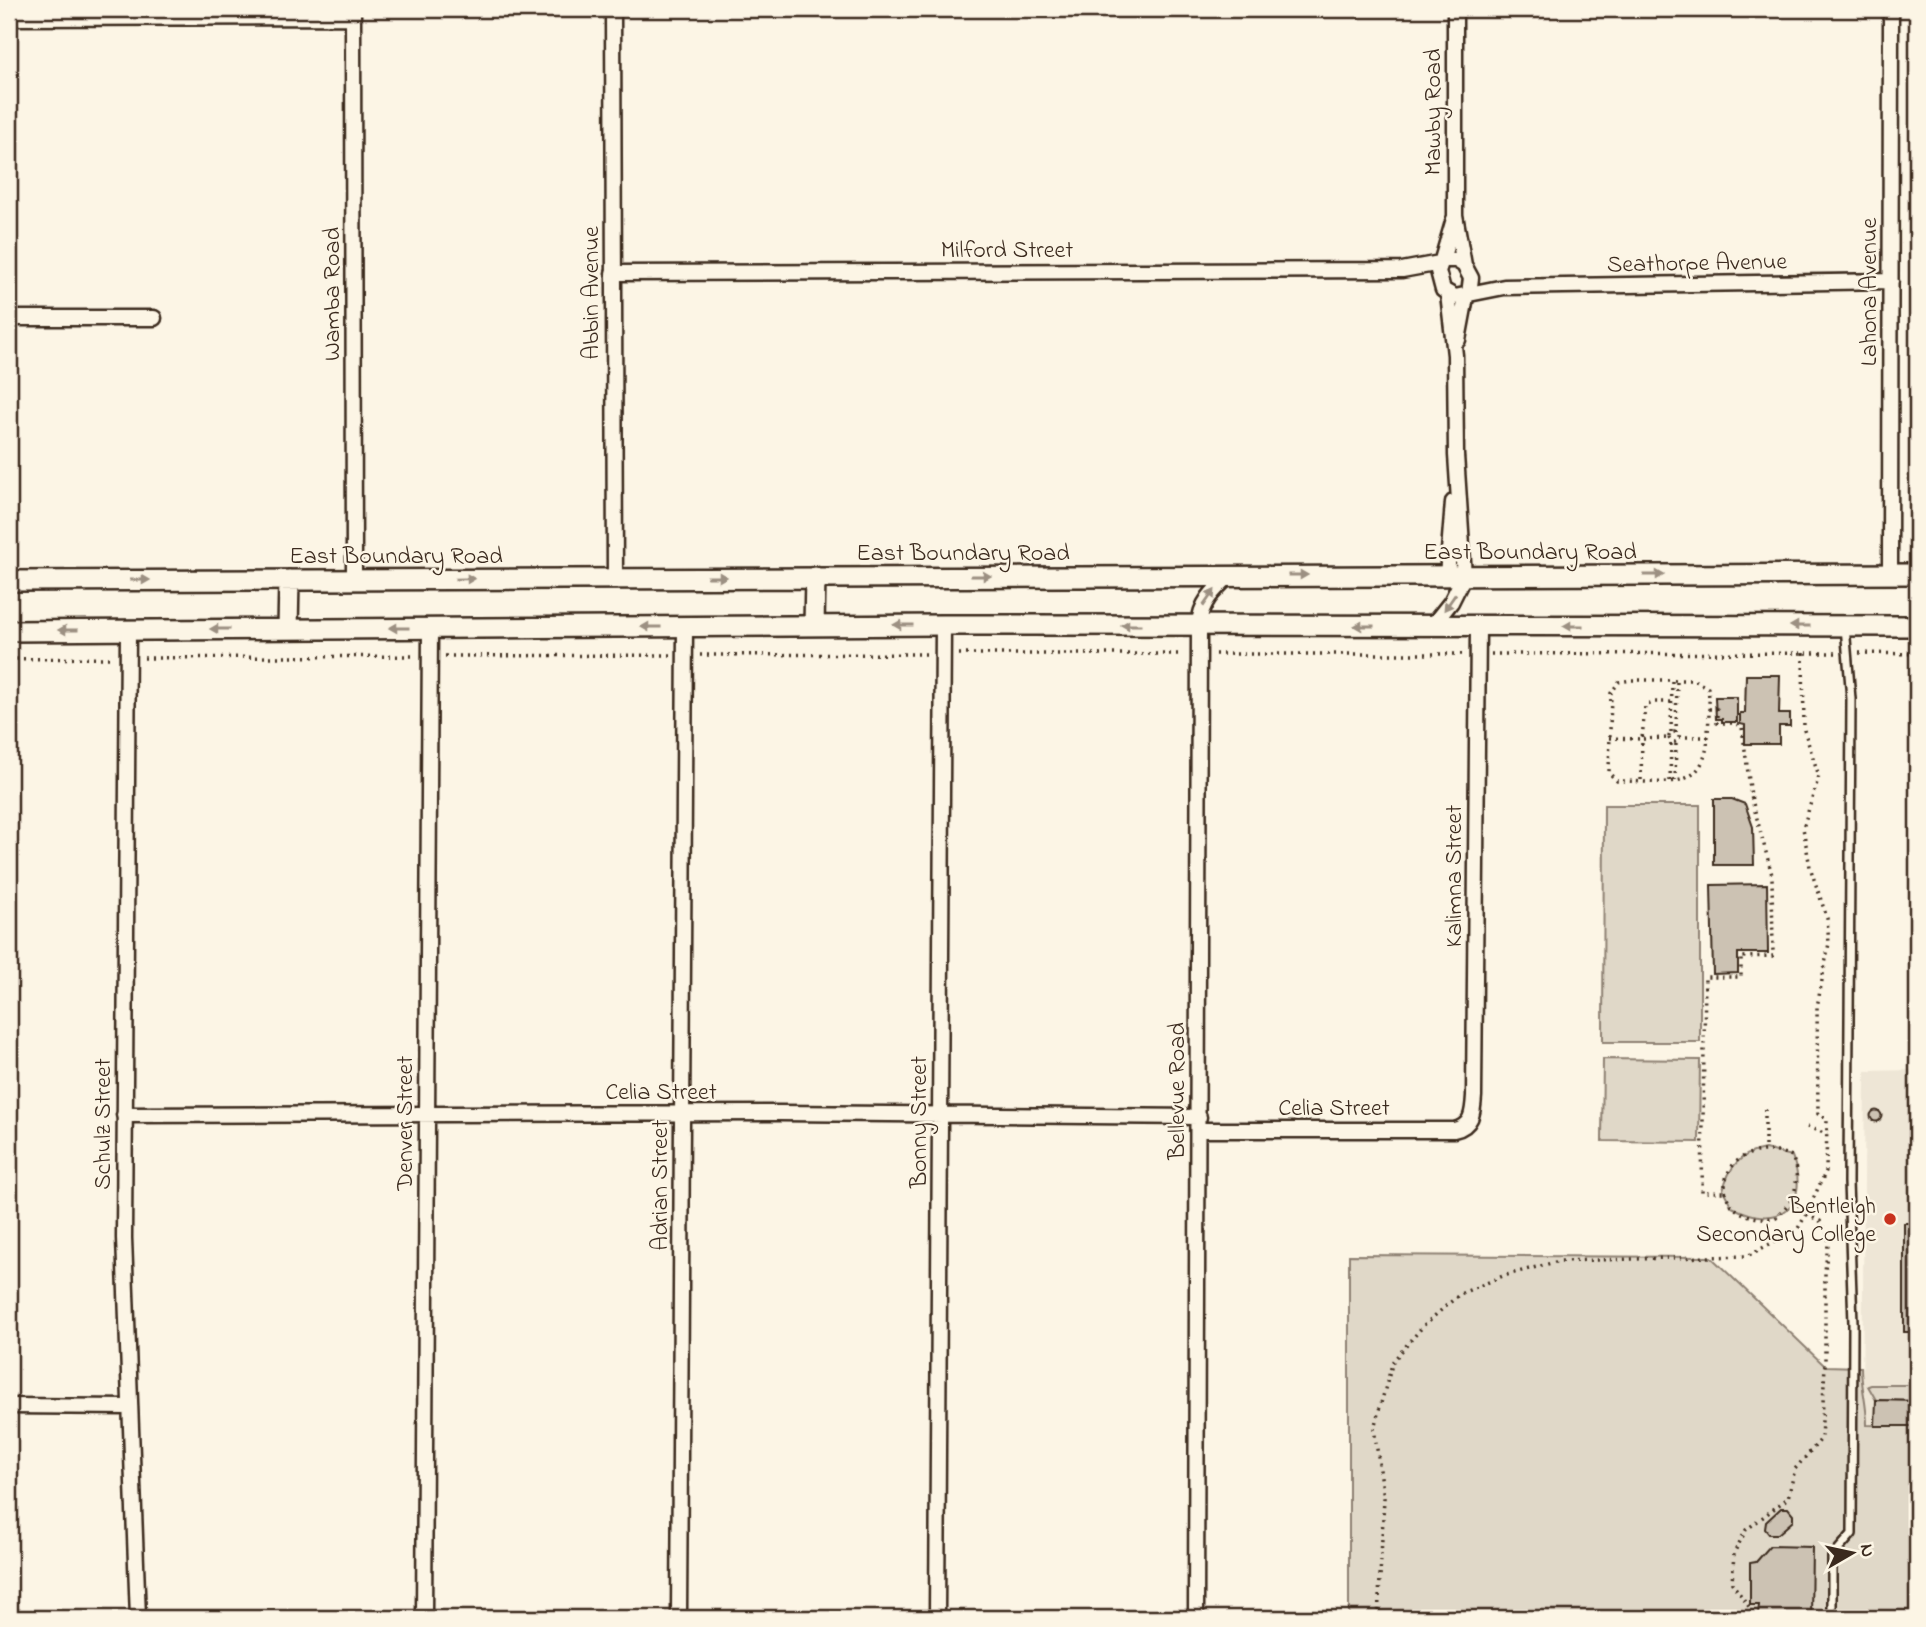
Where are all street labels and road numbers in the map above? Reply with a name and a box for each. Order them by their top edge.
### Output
street label: Mawby Road [1417,48,1453,176]
street label: Lahona Avenue [1853,218,1888,366]
street label: Wamba Road [316,226,351,361]
street label: Abbin Avenue [575,226,610,360]
street label: Milford Street [941,234,1073,269]
street label: Seathorpe Avenue [1607,245,1788,284]
street label: East Boundary Road [1423,536,1637,572]
street label: East Boundary Road [856,537,1070,573]
street label: East Boundary Road [289,540,503,576]
street label: Kalimna Street [1438,805,1473,947]
street label: Bellevue Road [1161,1022,1196,1161]
street label: Denver Street [389,1056,424,1191]
street label: Bonny Street [903,1056,939,1189]
street label: Schulz Street [87,1058,122,1190]
street label: Celia Street [605,1076,717,1111]
street label: Celia Street [1278,1092,1390,1127]
street label: Adrian Street [644,1119,679,1251]

